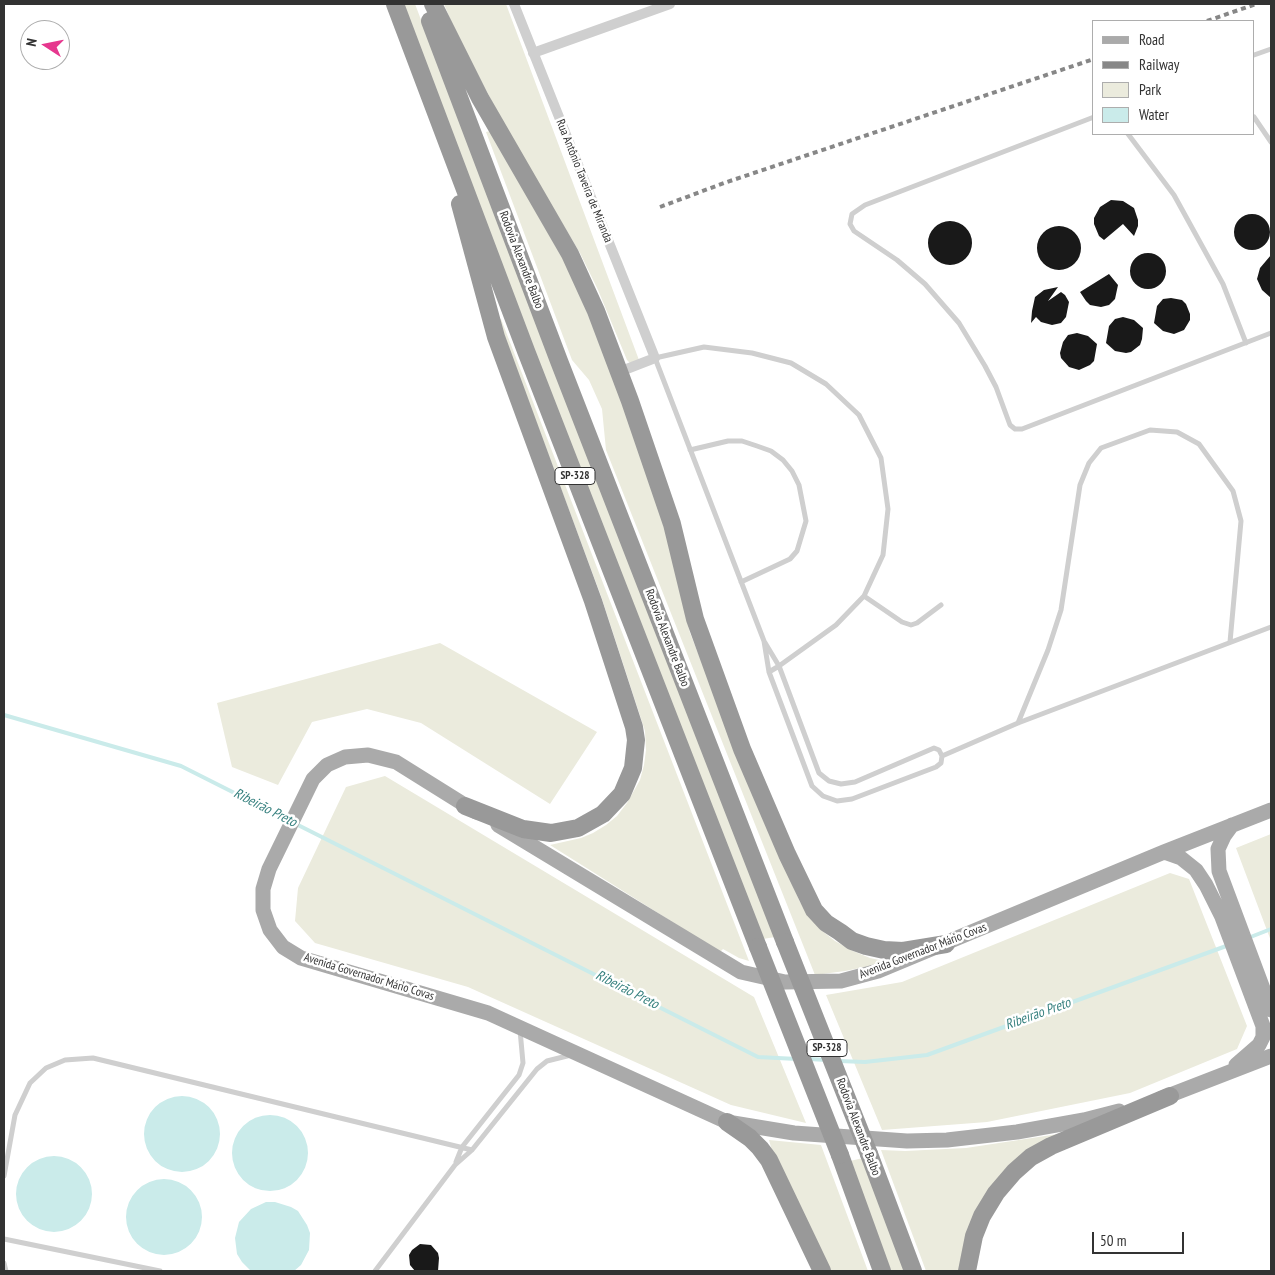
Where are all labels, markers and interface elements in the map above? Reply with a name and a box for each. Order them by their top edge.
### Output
north arrow [20,20,70,70]
legend [1092,20,1255,135]
text: Road [1139,30,1165,49]
text: N [22,37,41,48]
text: Railway [1139,55,1179,74]
text: Park [1139,80,1161,99]
text: Water [1139,105,1169,124]
street label: Rua Antônio Taveira de Miranda [553,117,615,245]
street label: Rodovia Alexandre Balbo [496,209,546,311]
road number: SP-328 [555,468,595,484]
street label: Rodovia Alexandre Balbo [642,587,692,689]
water label: Ribeirão Preto [231,785,299,831]
street label: Avenida Governador Mário Covas [857,920,989,982]
street label: Avenida Governador Mário Covas [302,950,436,1004]
water label: Ribeirão Preto [593,967,661,1013]
water label: Ribeirão Preto [1003,994,1073,1034]
road number: SP-328 [807,1040,847,1056]
street label: Rodovia Alexandre Balbo [833,1076,883,1178]
scale bar [1095,1222,1188,1254]
text: 50 m [1100,1231,1126,1250]

